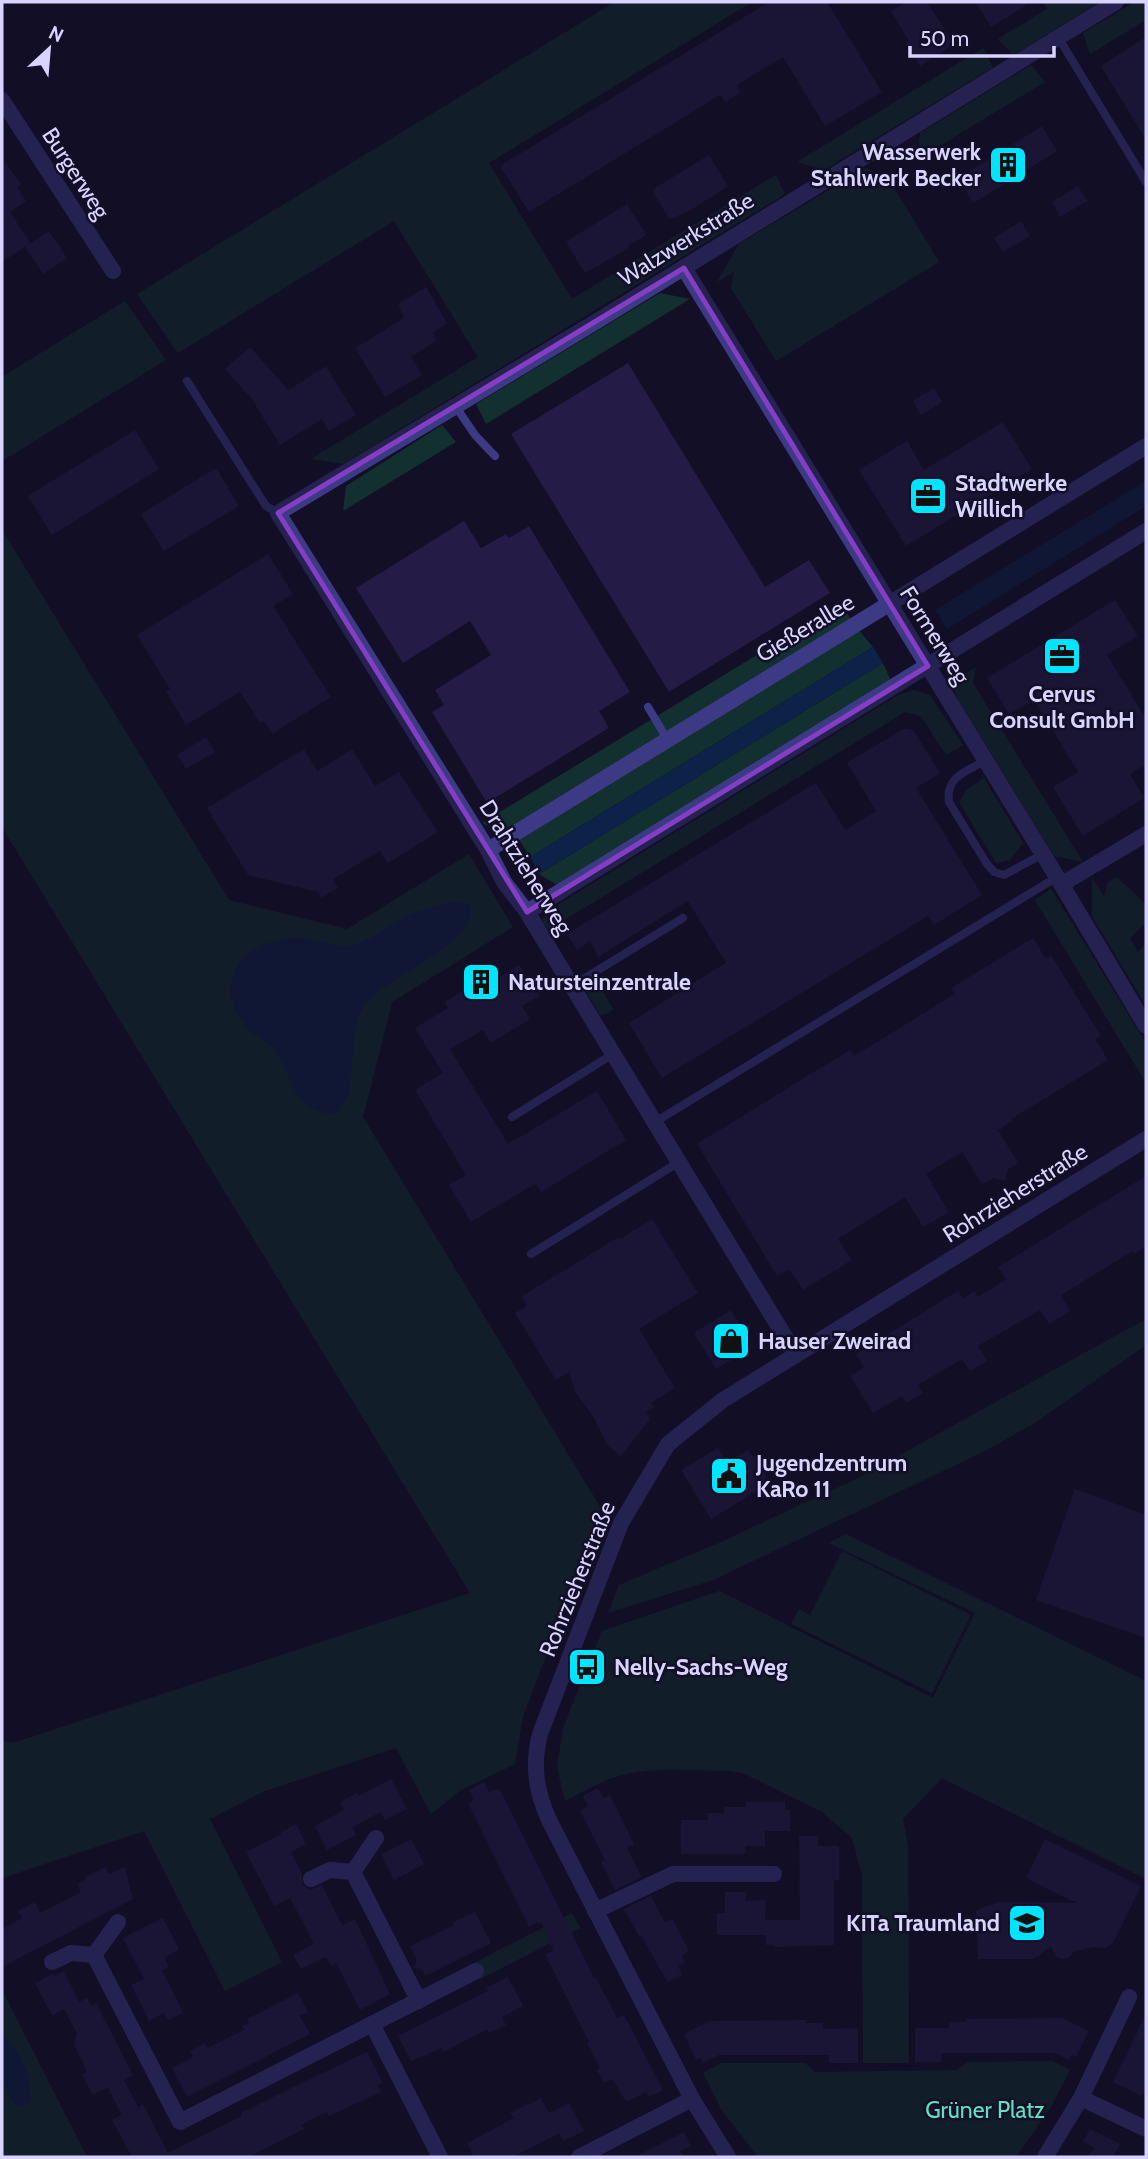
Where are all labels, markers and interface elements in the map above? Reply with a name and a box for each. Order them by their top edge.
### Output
north arrow [14,14,84,84]
scale bar [910,14,1054,58]
text: N [45,21,67,47]
text: 50 m [920,26,969,51]
street label: Burgerweg [36,122,116,224]
place label: Wasserwerk Stahlwerk Becker [811,138,982,192]
building icon: Wasserwerk Stahlwerk Becker [987,144,1029,186]
street label: Walzwerkstraße [613,186,759,292]
place label: Stadtwerke Willich [955,469,1067,523]
office icon: Stadtwerke Willich [907,475,949,517]
street label: Formerweg [894,581,976,689]
street label: Gießerallee [751,588,859,668]
office icon: Cervus Consult GmbH [1041,635,1083,677]
place label: Cervus Consult GmbH [989,680,1135,734]
street label: Drahtzieherweg [473,794,579,940]
building icon: Natursteinzentrale [460,961,502,1003]
place label: Natursteinzentrale [508,968,691,996]
street label: Rohrzieherstraße [938,1137,1093,1249]
shop icon: Hauser Zweirad [710,1320,752,1362]
place label: Hauser Zweirad [758,1327,911,1355]
place label: Jugendzentrum KaRo 11 [755,1449,907,1503]
public building icon: Jugendzentrum KaRo 11 [708,1455,750,1497]
street label: Rohrzieherstraße [533,1497,621,1661]
bus stop icon: Nelly-Sachs-Weg [566,1646,608,1688]
place label: Nelly-Sachs-Weg [614,1653,788,1681]
school or university icon: KiTa Traumland [1006,1902,1048,1944]
place label: KiTa Traumland [846,1909,1000,1937]
park label: Grüner Platz [925,2096,1045,2124]

